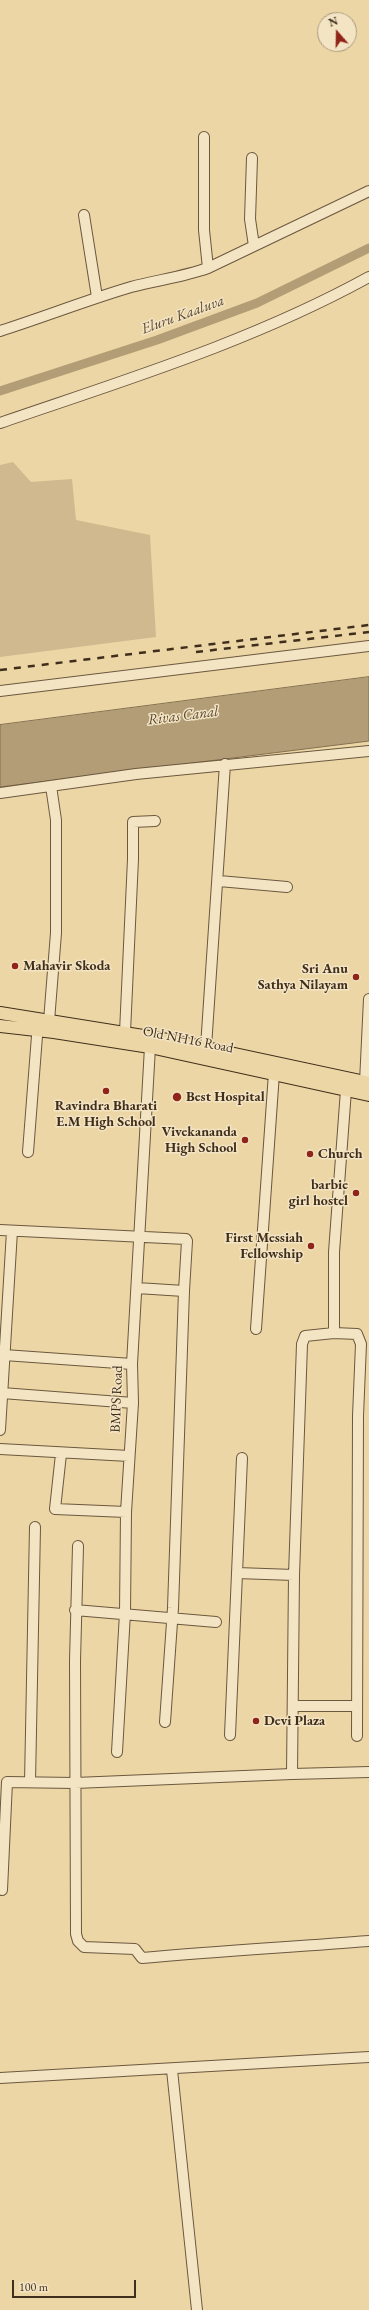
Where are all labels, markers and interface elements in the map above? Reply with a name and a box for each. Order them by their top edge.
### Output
north arrow [317,12,357,52]
text: N [327,14,340,30]
water label: Eluru Kaaluva [139,292,227,338]
water label: Rivas Canal [147,703,219,729]
place label: Mahavir Skoda [23,958,111,974]
marker: Mahavir Skoda [10,961,20,971]
place label: Sri Anu Sathya Nilayam [258,961,348,994]
marker: Sri Anu Sathya Nilayam [351,972,361,982]
street label: Old NH16 Road [141,1023,235,1057]
marker: Ravindra Bharati E.M High School [101,1086,111,1096]
place label: Best Hospital [186,1089,265,1105]
marker: Best Hospital [171,1091,183,1103]
place label: Ravindra Bharati E.M High School [55,1098,157,1130]
place label: Vivekananda High School [161,1124,237,1156]
marker: Vivekananda High School [240,1135,250,1145]
place label: Church [318,1146,363,1162]
marker: Church [305,1149,315,1159]
place label: barbie girl hostel [289,1177,348,1210]
marker: barbie girl hostel [351,1188,361,1198]
place label: First Messiah Fellowship [225,1230,303,1262]
marker: First Messiah Fellowship [306,1241,316,1251]
street label: BMPS Road [107,1365,127,1433]
place label: Devi Plaza [264,1713,325,1729]
marker: Devi Plaza [251,1716,261,1726]
scale bar [14,2272,138,2298]
text: 100 m [19,2279,48,2295]

